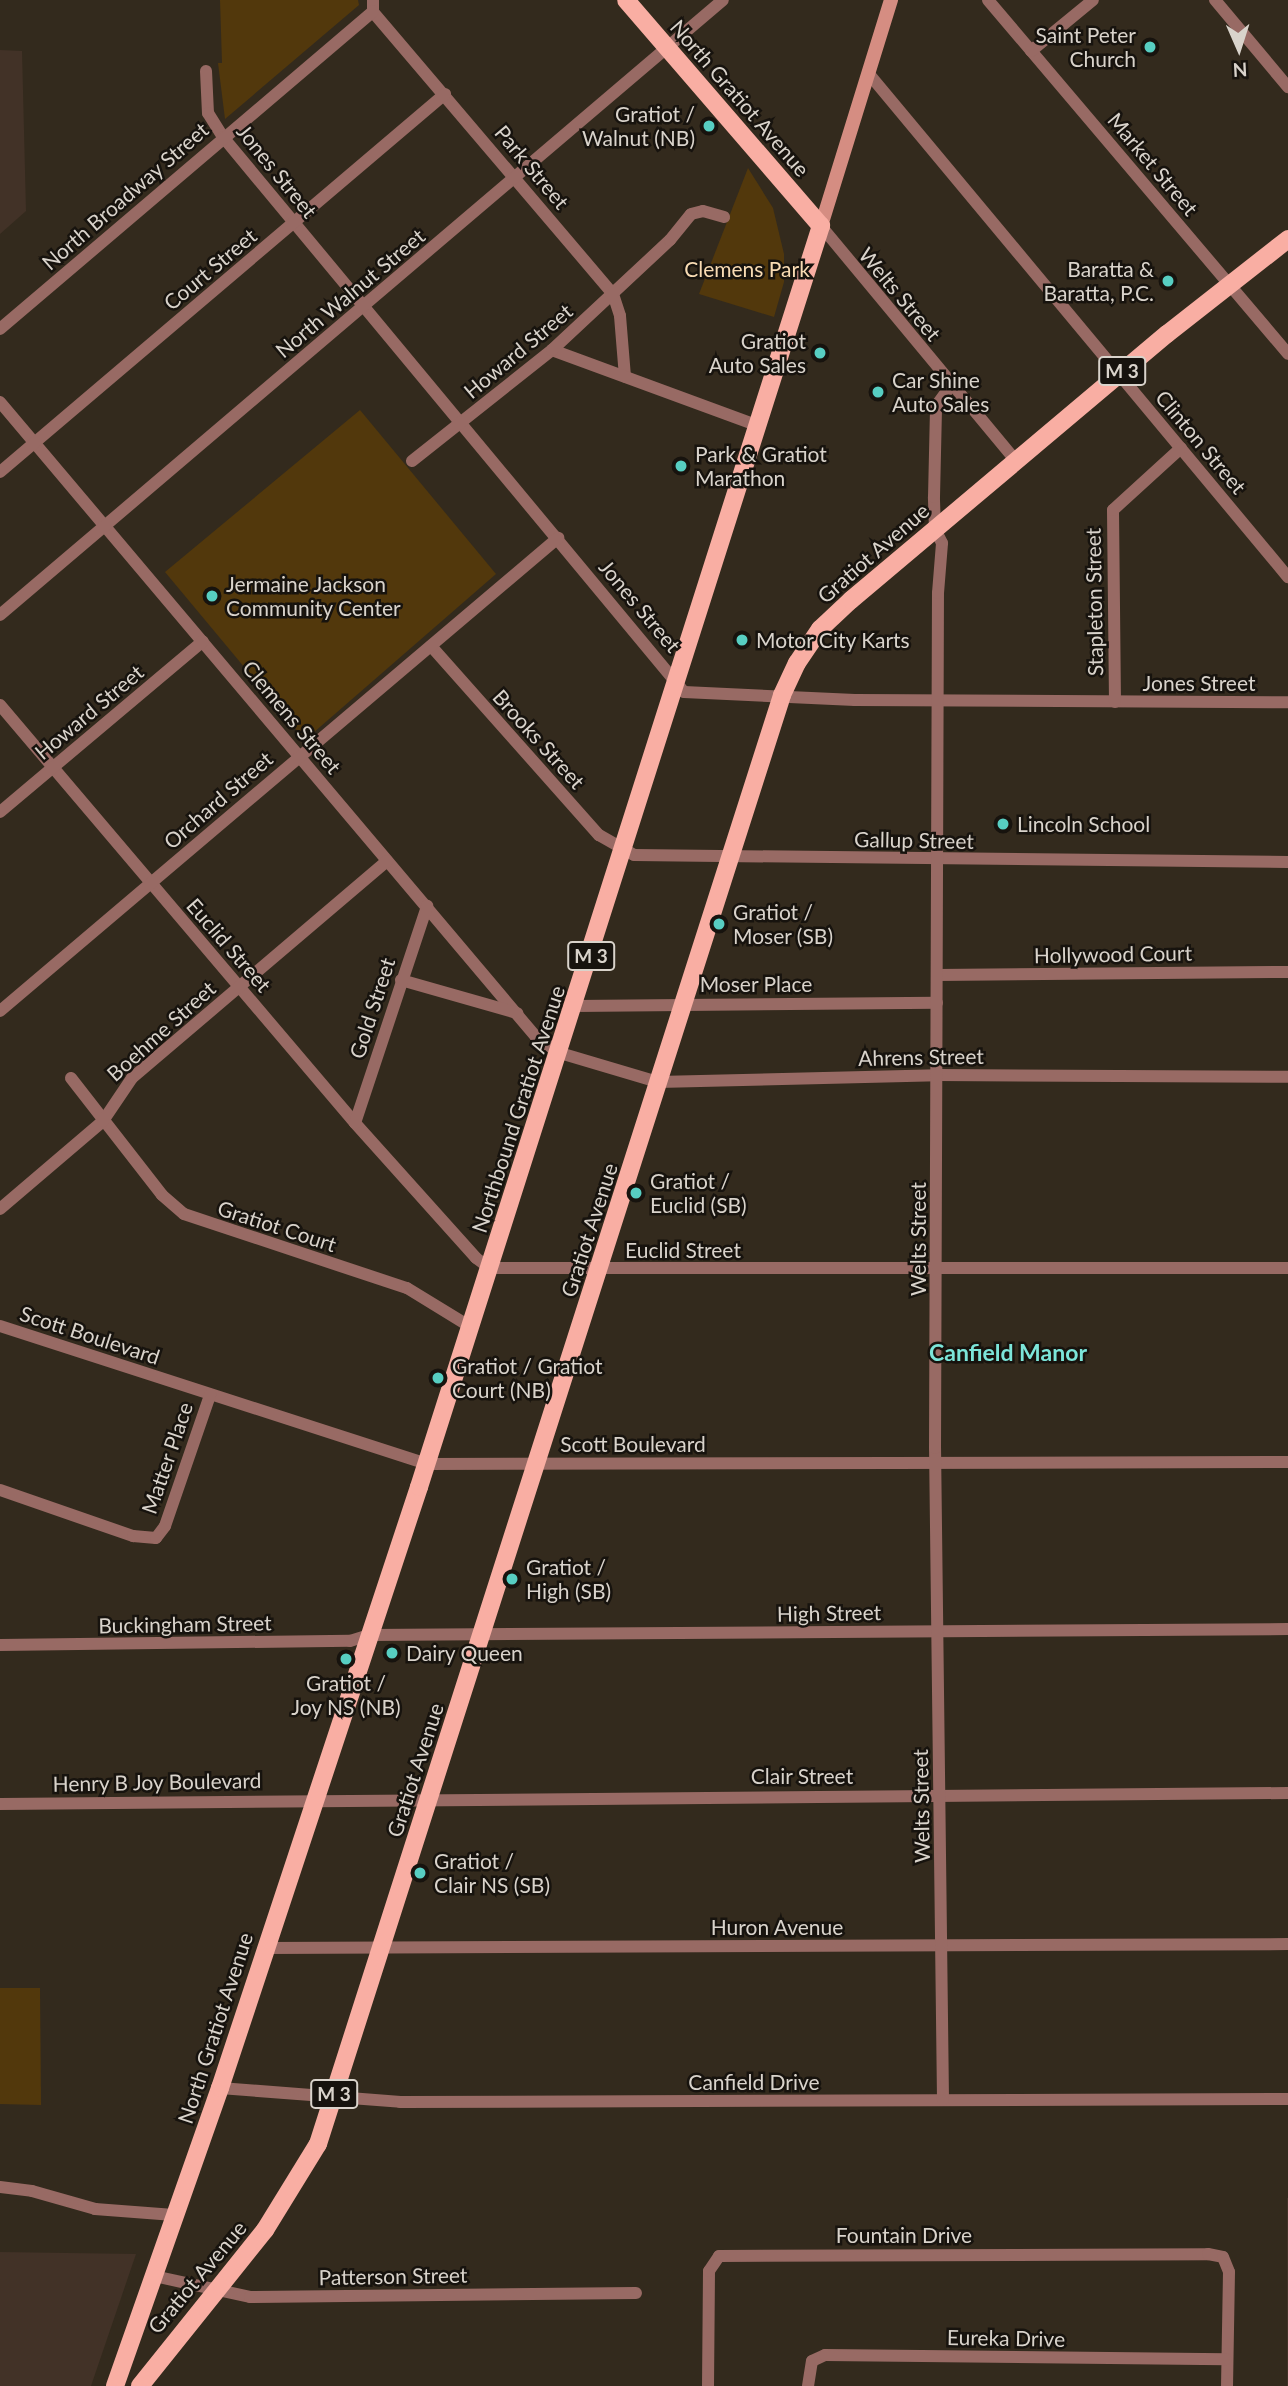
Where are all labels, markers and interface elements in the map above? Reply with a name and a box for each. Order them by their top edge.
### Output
street label: North Gratiot Avenue [665,14,815,182]
north arrow [1204,14,1274,84]
place label: Saint Peter Church [1036,22,1136,72]
marker: Saint Peter Church [1142,39,1158,55]
text: N [1232,59,1248,82]
place label: Gratiot / Walnut (NB) [582,101,695,151]
street label: Market Street [1103,107,1203,221]
street label: North Broadway Street [37,117,213,275]
marker: Gratiot / Walnut (NB) [701,118,717,134]
street label: Jones Street [232,119,322,223]
street label: Park Street [490,120,574,214]
street label: Court Street [159,223,261,315]
street label: North Walnut Street [270,223,430,363]
street label: Welts Street [854,242,946,346]
park label: Clemens Park [684,256,810,282]
place label: Baratta & Baratta, P.C. [1043,256,1154,306]
marker: Baratta & Baratta, P.C. [1160,273,1176,289]
street label: Howard Street [459,298,577,404]
place label: Gratiot Auto Sales [709,328,806,378]
marker: Gratiot Auto Sales [812,345,828,361]
road number: M 3 [1098,356,1146,386]
place label: Car Shine Auto Sales [892,367,989,417]
marker: Car Shine Auto Sales [870,384,886,400]
street label: Clinton Street [1150,385,1252,499]
place label: Park & Gratiot Marathon [695,441,827,491]
marker: Park & Gratiot Marathon [673,458,689,474]
street label: Gratiot Avenue [812,498,934,608]
street label: Stapleton Street [1080,528,1108,676]
street label: Jones Street [594,555,686,657]
place label: Jermaine Jackson Community Center [226,571,401,621]
marker: Jermaine Jackson Community Center [204,588,220,604]
place label: Motor City Karts [756,627,911,653]
marker: Motor City Karts [734,632,750,648]
street label: Clemens Street [237,655,347,779]
street label: Howard Street [30,659,148,765]
street label: Jones Street [1143,670,1255,696]
street label: Brooks Street [488,684,590,794]
street label: Orchard Street [159,746,277,854]
place label: Lincoln School [1017,811,1150,837]
marker: Lincoln School [995,816,1011,832]
street label: Gallup Street [854,826,974,854]
street label: Euclid Street [181,893,277,997]
place label: Gratiot / Moser (SB) [733,899,833,949]
marker: Gratiot / Moser (SB) [711,916,727,932]
road number: M 3 [566,940,616,972]
street label: Hollywood Court [1034,940,1192,968]
street label: Gold Street [344,954,400,1062]
street label: Moser Place [699,971,813,997]
street label: Boehme Street [102,976,220,1086]
street label: Northbound Gratiot Avenue [466,982,570,1236]
street label: Ahrens Street [858,1043,984,1071]
street label: Gratiot Avenue [555,1160,623,1300]
place label: Gratiot / Euclid (SB) [650,1168,747,1218]
street label: Welts Street [905,1182,931,1296]
marker: Gratiot / Euclid (SB) [628,1185,644,1201]
street label: Gratiot Court [215,1195,339,1257]
street label: Euclid Street [625,1237,741,1263]
street label: Scott Boulevard [17,1301,163,1369]
district label: Canfield Manor [929,1338,1087,1366]
place label: Gratiot / Gratiot Court (NB) [452,1353,603,1403]
marker: Gratiot / Gratiot Court (NB) [430,1370,446,1386]
street label: Matter Place [136,1399,198,1517]
street label: Scott Boulevard [560,1431,706,1457]
place label: Gratiot / High (SB) [526,1554,611,1604]
marker: Gratiot / High (SB) [504,1571,520,1587]
street label: High Street [777,1599,881,1627]
street label: Buckingham Street [98,1610,272,1638]
place label: Dairy Queen [406,1640,523,1666]
marker: Dairy Queen [384,1645,400,1661]
marker: Gratiot / Joy NS (NB) [338,1651,354,1667]
place label: Gratiot / Joy NS (NB) [291,1670,401,1720]
street label: Gratiot Avenue [381,1700,449,1840]
street label: Welts Street [907,1749,935,1863]
street label: Clair Street [751,1763,853,1789]
street label: Henry B Joy Boulevard [52,1768,262,1796]
place label: Gratiot / Clair NS (SB) [434,1848,550,1898]
marker: Gratiot / Clair NS (SB) [412,1865,428,1881]
street label: Huron Avenue [710,1914,844,1940]
street label: North Gratiot Avenue [172,1929,258,2127]
street label: Canfield Drive [688,2069,820,2095]
road number: M 3 [310,2078,358,2110]
street label: Gratiot Avenue [142,2215,252,2339]
street label: Fountain Drive [836,2222,972,2248]
street label: Patterson Street [318,2262,468,2290]
street label: Eureka Drive [947,2324,1065,2352]

